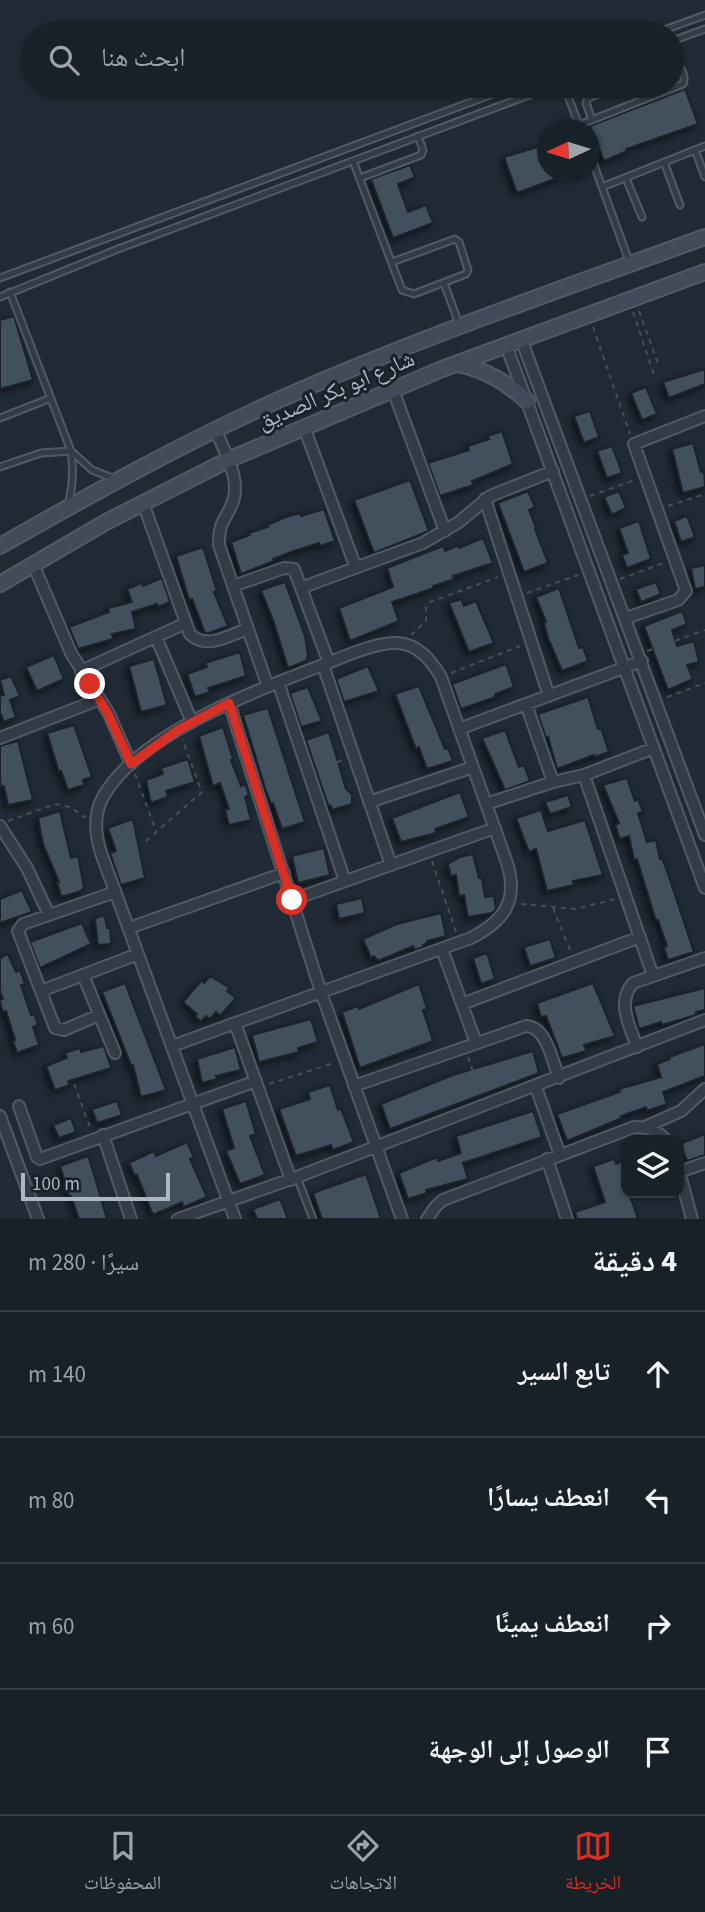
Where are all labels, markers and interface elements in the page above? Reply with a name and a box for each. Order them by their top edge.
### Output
search box [21,21,684,98]
text: ابحث هنا [101,39,185,76]
icon: search [45,41,83,79]
north arrow [537,119,600,182]
street label: شارع ابو بكر الصديق [252,342,420,438]
route end [74,668,105,699]
route start [276,884,307,915]
map controls [621,1135,684,1198]
button: layers [621,1135,684,1198]
scale bar [21,1170,170,1202]
text: 100 m [32,1171,80,1198]
text: 4 دقيقة [592,1240,677,1283]
text: سيرًا · 280 m [28,1246,139,1279]
text: تابع السير [518,1353,610,1390]
icon: ahead [639,1355,677,1393]
text: 140 m [28,1358,86,1391]
text: انعطف يسارًا [487,1479,610,1516]
icon: left [639,1481,677,1519]
text: 80 m [28,1484,75,1517]
text: انعطف يمينًا [495,1605,610,1642]
icon: right [639,1607,677,1645]
text: 60 m [28,1610,75,1643]
text: الوصول إلى الوجهة [429,1731,610,1768]
icon: arrive [639,1733,677,1771]
tab: المحفوظات [84,1827,161,1901]
tab: الاتجاهات [329,1827,397,1901]
tab: الخريطة [565,1827,621,1901]

